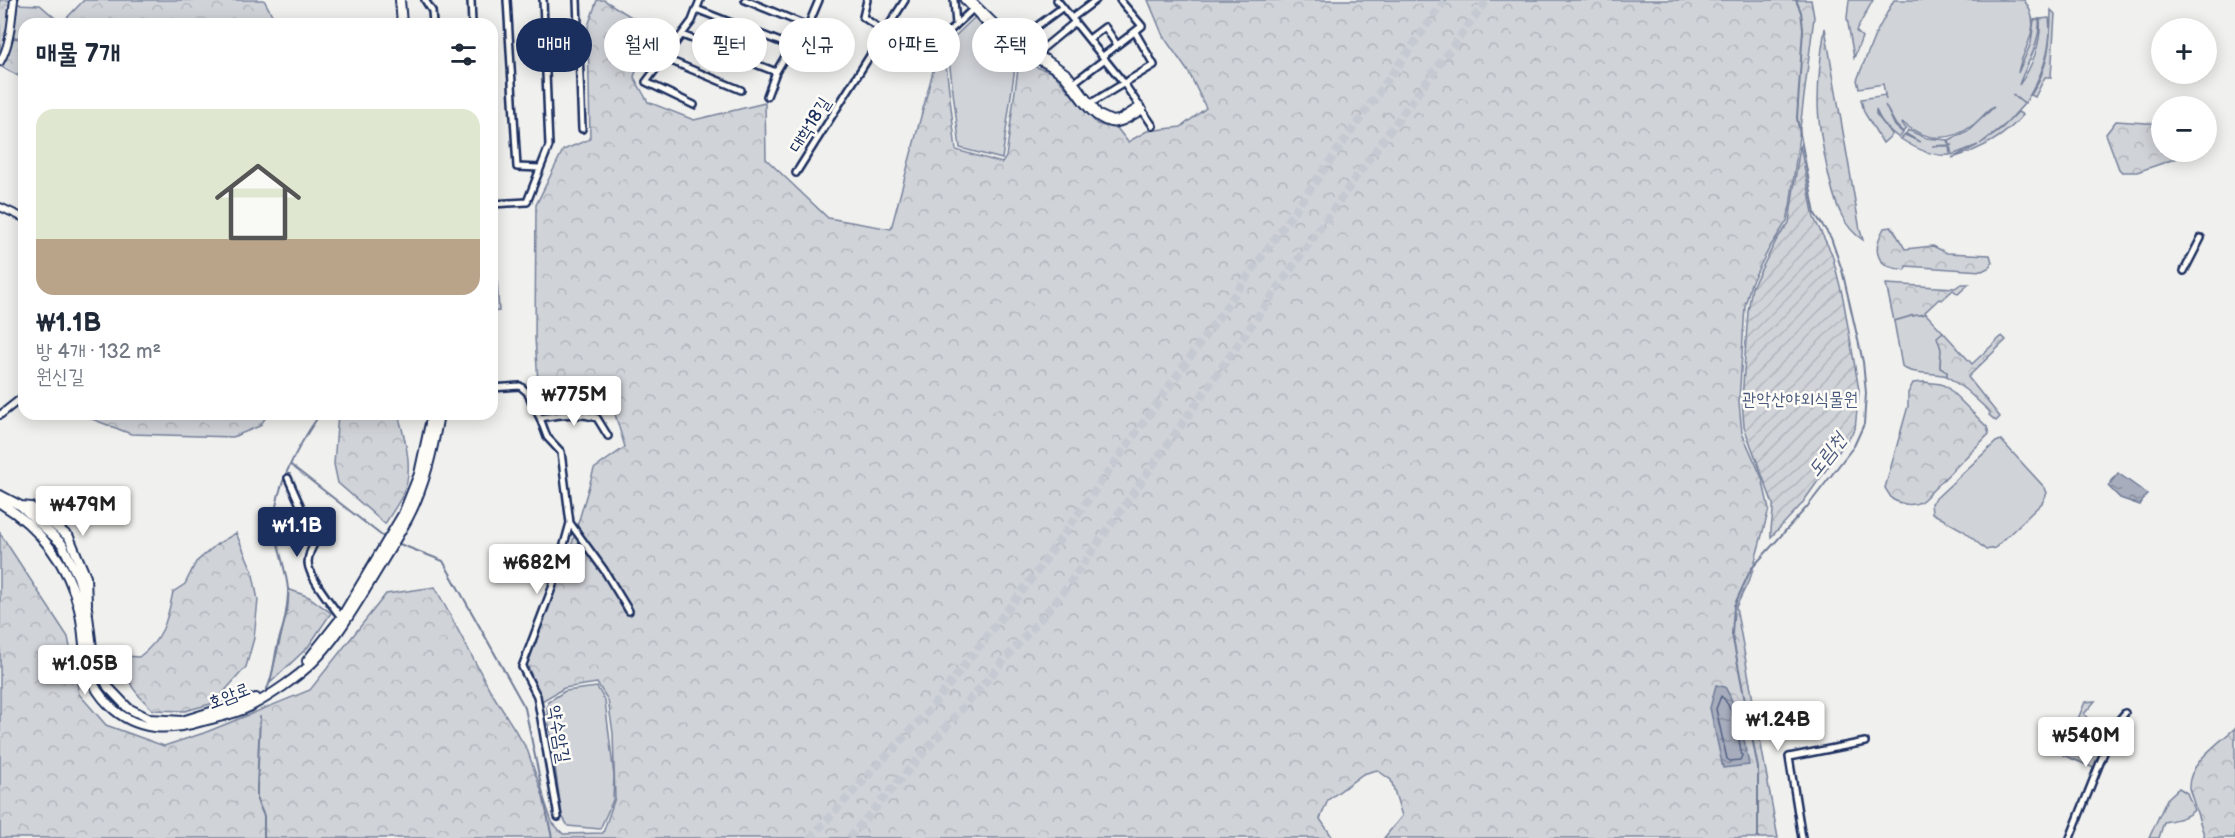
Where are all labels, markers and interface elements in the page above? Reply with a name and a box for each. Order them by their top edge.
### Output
chip: 매매 [516,18,592,72]
chip: 월세 [604,18,680,72]
chip: 필터 [692,18,767,72]
chip: 신규 [779,18,855,72]
chip: 아파트 [867,18,960,72]
chip: 주택 [972,18,1048,72]
map controls [2151,18,2217,162]
button: + [2151,18,2217,84]
icon: filters [447,38,480,71]
text: 매물 7개 [36,39,120,70]
street label: 대학18길 [785,93,835,156]
button: − [2151,96,2217,162]
icon: home [204,148,312,256]
text: ₩1.1B [36,308,101,339]
text: 방 4개 · 132 m² [36,340,161,364]
text: 원신길 [36,365,84,389]
pin: ₩775M [532,376,616,427]
text: ₩775M [541,383,607,407]
park label: 관악산야외식물원 [1742,389,1858,410]
water label: 도림천 [1803,427,1852,481]
pin: ₩479M [41,486,125,537]
text: ₩479M [50,493,116,517]
pin: ₩1.1B [255,507,339,558]
text: ₩1.1B [272,514,322,538]
pin: ₩682M [495,544,579,595]
text: ₩682M [503,551,571,575]
pin: ₩1.05B [36,645,134,696]
text: ₩1.05B [52,652,118,676]
street label: 호암로 [205,678,253,714]
pin: ₩1.24B [1729,701,1827,752]
street label: 약수암길 [544,704,574,765]
text: ₩1.24B [1746,708,1810,732]
pin: ₩540M [2044,717,2128,768]
text: ₩540M [2052,724,2120,748]

